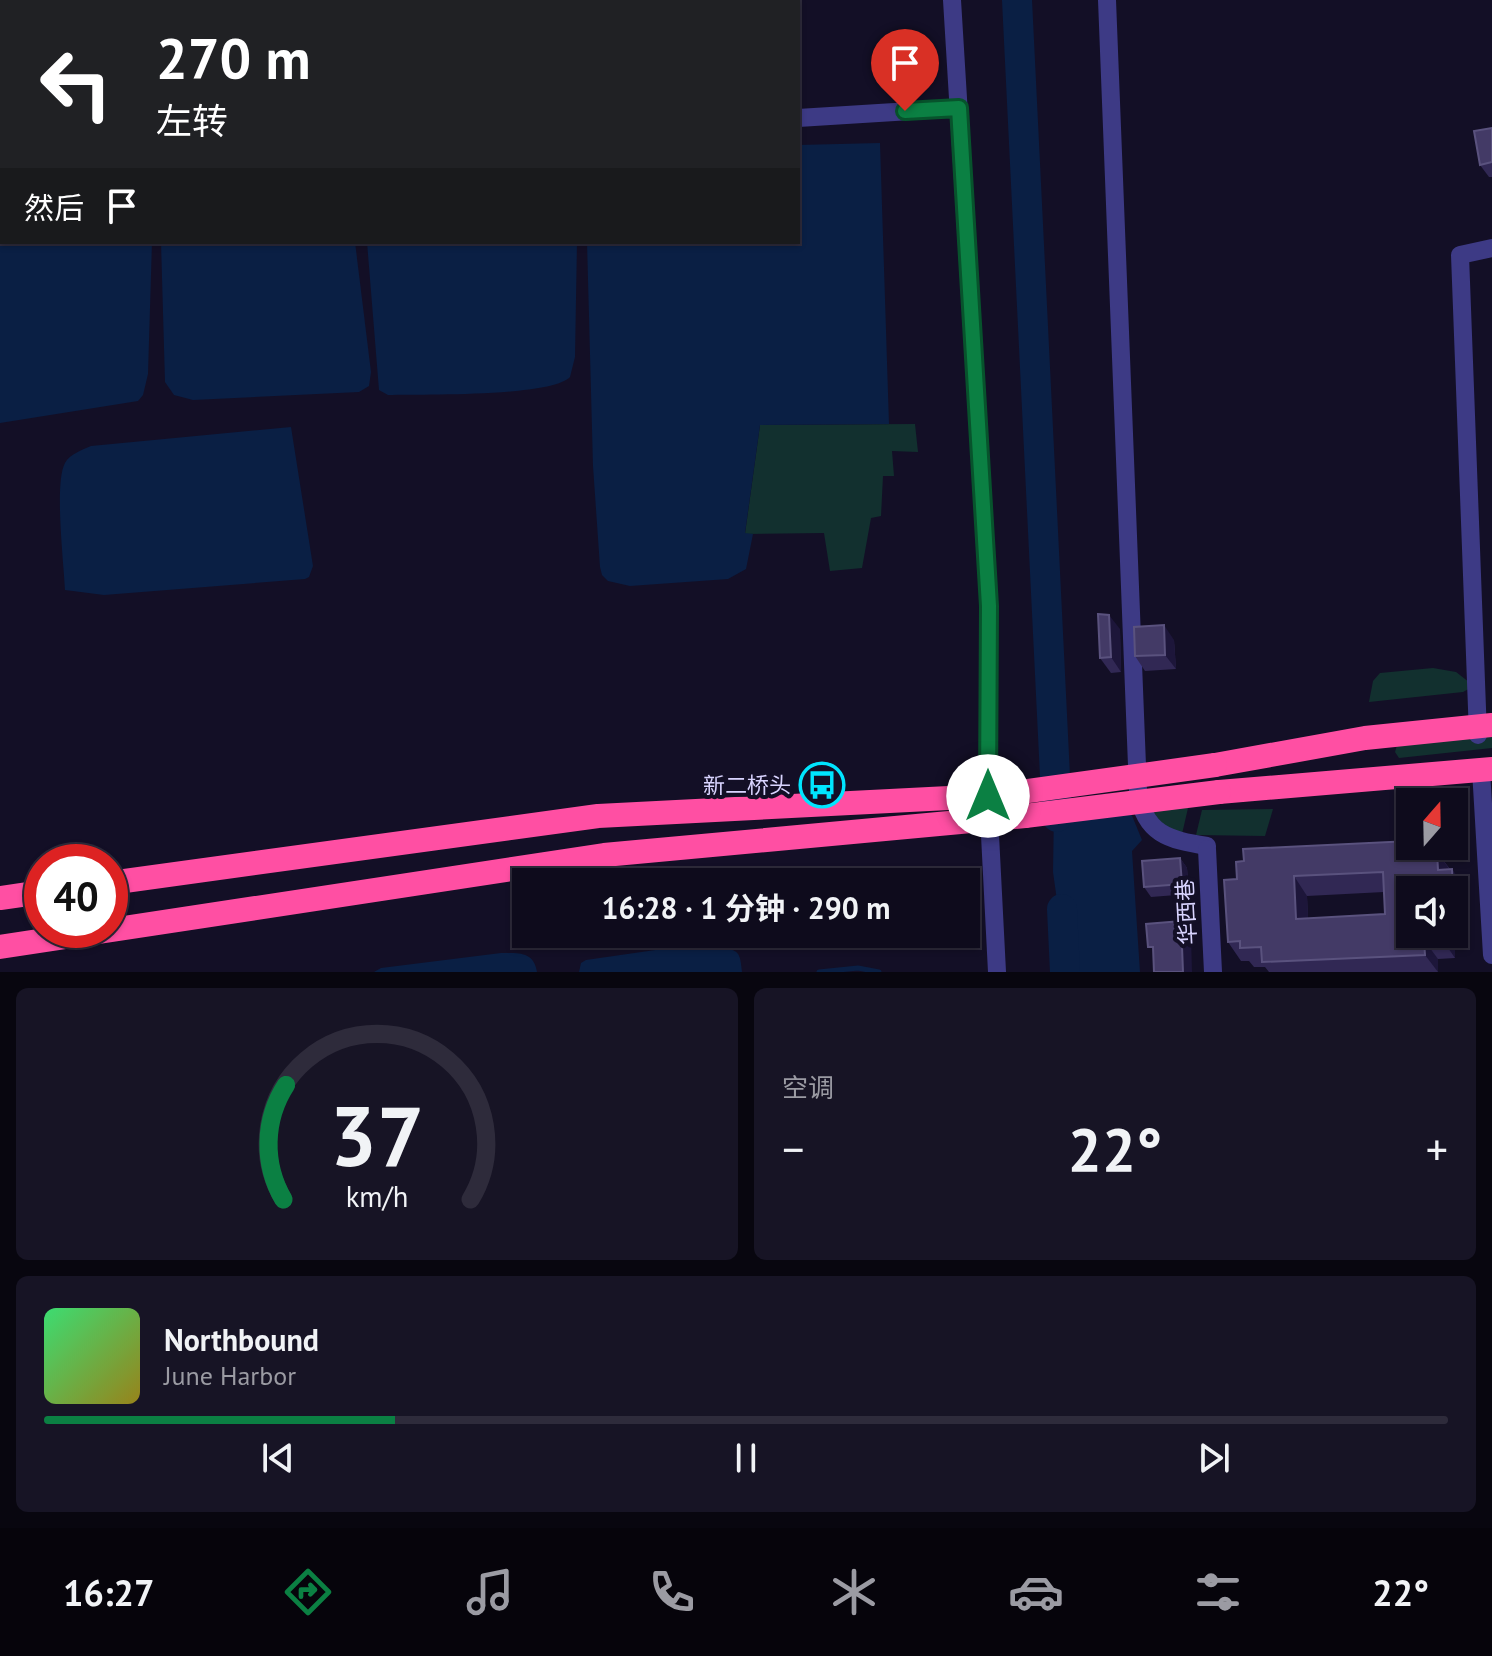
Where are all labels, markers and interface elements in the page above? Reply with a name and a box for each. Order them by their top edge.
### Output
text: 270 m [156,22,311,94]
pin [871,29,939,111]
icon: left [24,32,128,136]
icon: arrive [883,41,927,85]
text: 左转 [156,97,228,144]
icon: arrive [100,184,144,228]
text: 然后 [24,188,84,227]
position arrow [946,754,1030,838]
bus stop icon: 新二桥头 [798,761,846,809]
place label: 新二桥头 [703,771,791,799]
north arrow [1396,788,1468,860]
map controls [1396,788,1468,948]
speed limit sign: 40 [24,844,128,948]
button: sound [1396,876,1468,948]
street label: 华西巷 [1170,878,1202,946]
text: 16:28 · 1 分钟 · 290 m [601,888,891,927]
text: 空调 [782,1071,834,1104]
text: 37 [330,1081,424,1189]
text: 22° [1068,1110,1162,1188]
text: − [782,1120,804,1177]
text: + [1426,1120,1448,1177]
text: km/h [346,1178,408,1215]
text: Northbound [164,1320,319,1359]
text: June Harbor [164,1359,296,1392]
icon: previous [256,1436,300,1480]
icon: pause [724,1436,768,1480]
icon: next [1192,1436,1236,1480]
icon: directions [280,1564,336,1620]
icon: music [462,1564,518,1620]
icon: phone [644,1564,700,1620]
icon: climate [826,1564,882,1620]
icon: car [1008,1564,1064,1620]
icon: filters [1190,1564,1246,1620]
text: 16:27 [63,1569,154,1616]
text: 22° [1372,1569,1429,1616]

